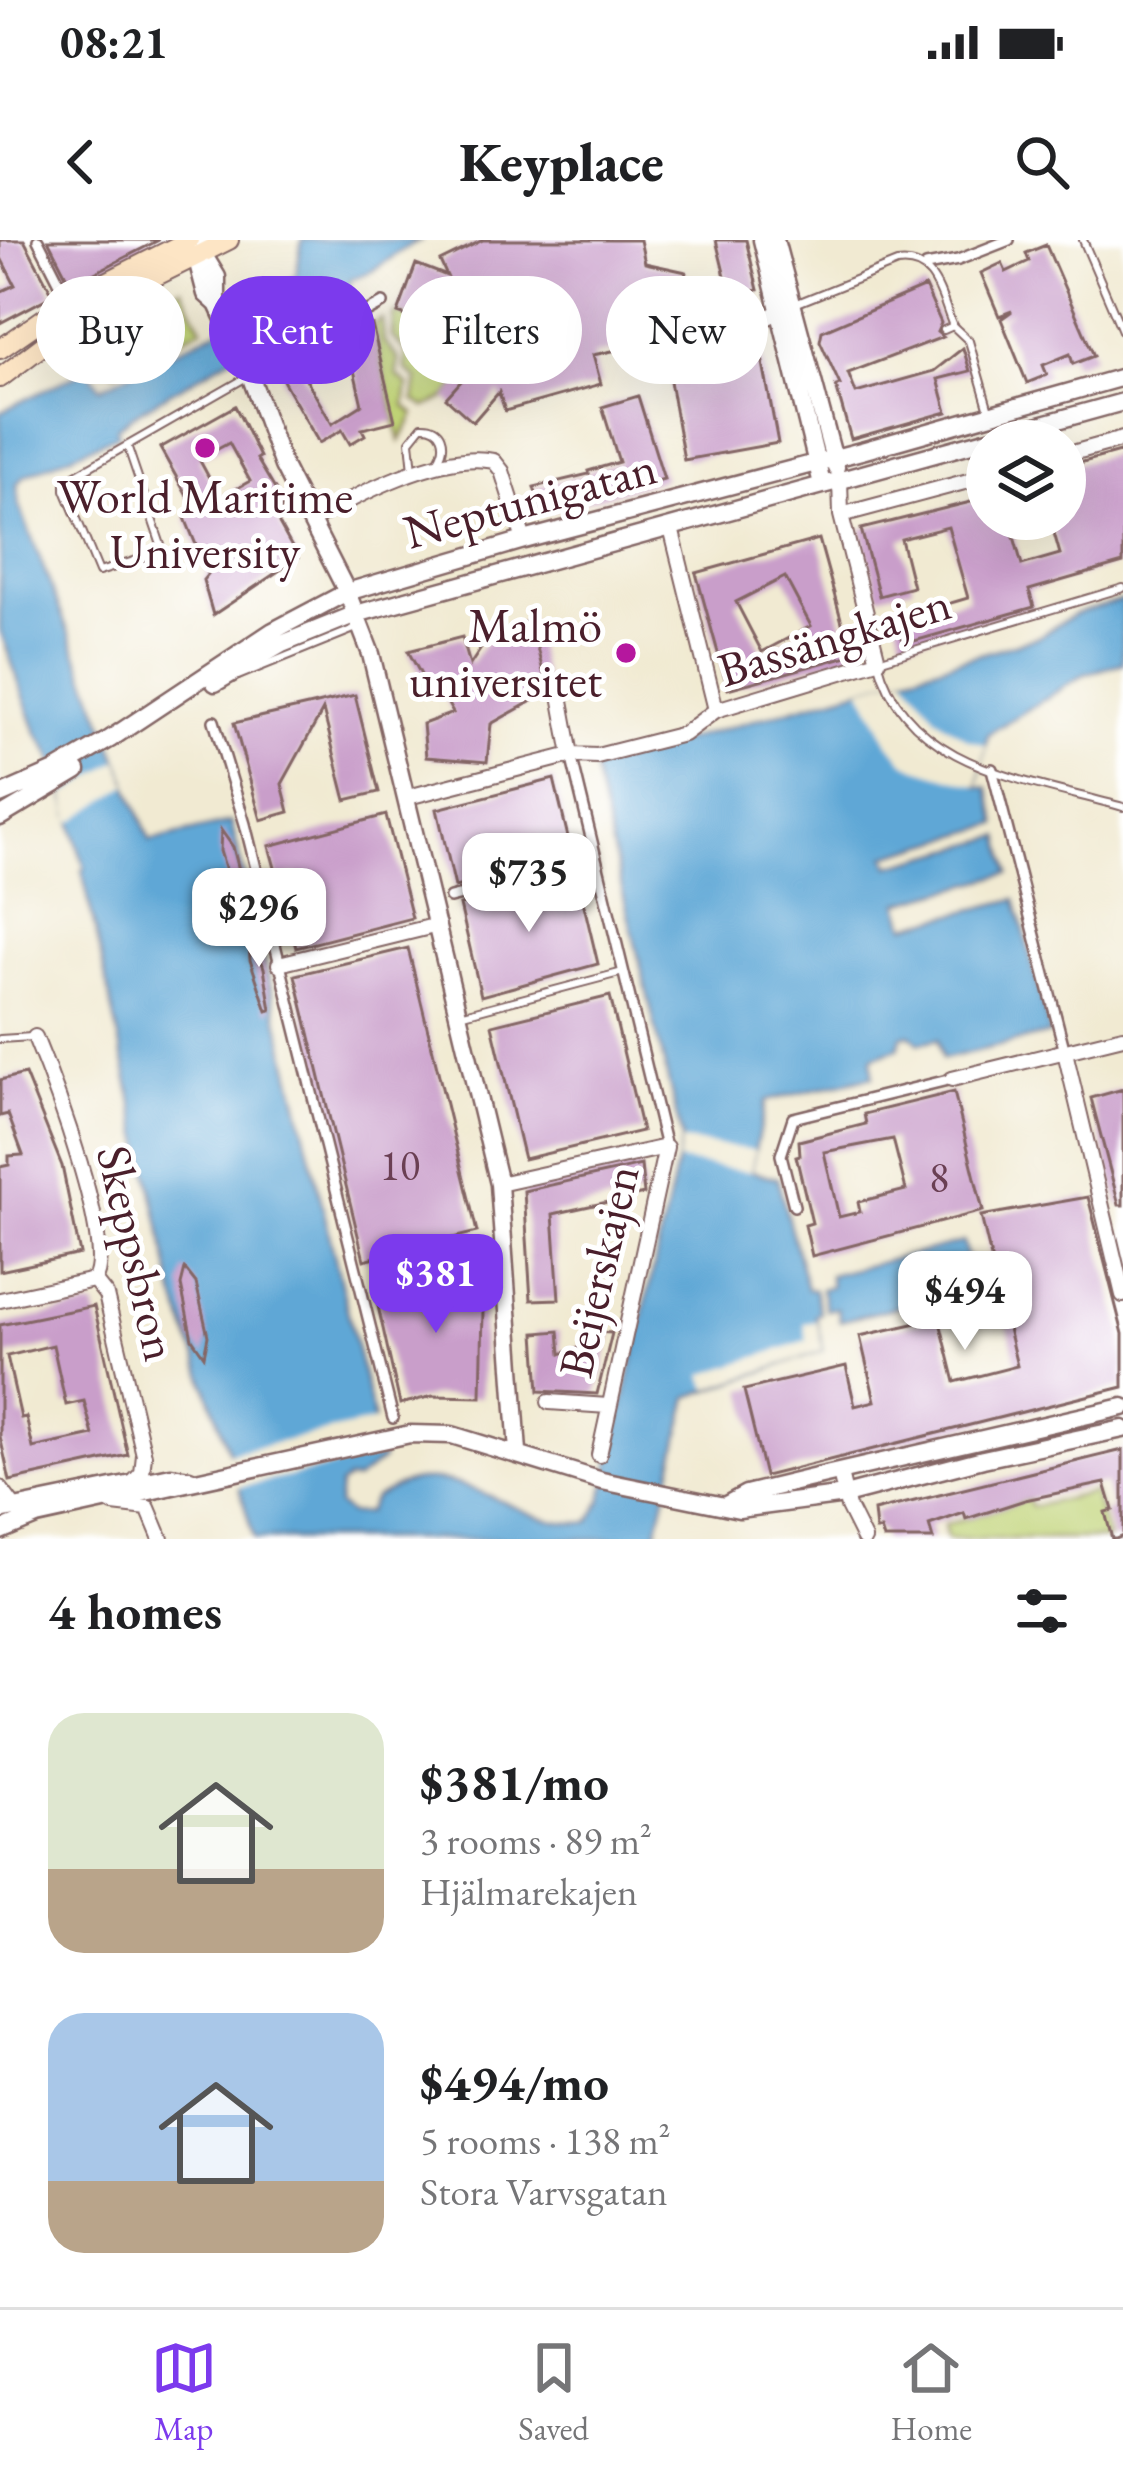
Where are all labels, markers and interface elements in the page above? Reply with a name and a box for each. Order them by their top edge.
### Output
text: 08:21 [60,13,168,71]
text: Keyplace [459,127,664,197]
icon: back [48,129,114,195]
icon: search [1009,129,1075,195]
chip: Buy [36,276,185,384]
chip: Rent [209,276,375,384]
chip: Filters [399,276,582,384]
chip: New [606,276,768,384]
map controls [966,420,1086,540]
button: layers [966,420,1086,540]
marker: World Maritime University [192,435,218,461]
street label: Neptunigatan [397,436,663,562]
place label: World Maritime University [57,465,353,582]
street label: Bassängkajen [710,571,958,701]
place label: Malmö universitet [409,594,602,711]
marker: Malmö universitet [613,640,639,666]
pin: $735 [458,833,600,935]
text: $735 [489,846,569,897]
pin: $296 [188,868,330,970]
text: $296 [219,881,299,932]
house number: 10 [380,1138,420,1193]
street label: Skeppsbron [83,1139,193,1367]
house number: 8 [929,1150,949,1205]
street label: Beijerskajen [544,1159,652,1383]
pin: $381 [365,1234,507,1336]
text: $381 [396,1247,476,1298]
pin: $494 [894,1251,1036,1353]
text: $494 [925,1264,1005,1315]
text: 4 homes [48,1578,222,1644]
icon: filters [1009,1578,1075,1644]
text: $381/mo [420,1749,609,1815]
icon: home [144,1761,288,1905]
text: 3 rooms · 89 m² [420,1815,652,1866]
text: Hjälmarekajen [420,1866,638,1917]
text: $494/mo [420,2049,609,2115]
icon: home [144,2061,288,2205]
text: 5 rooms · 138 m² [420,2115,671,2166]
text: Stora Varvsgatan [420,2166,668,2217]
tab: Map [151,2335,217,2450]
tab: Saved [518,2335,589,2450]
tab: Home [891,2335,972,2450]

